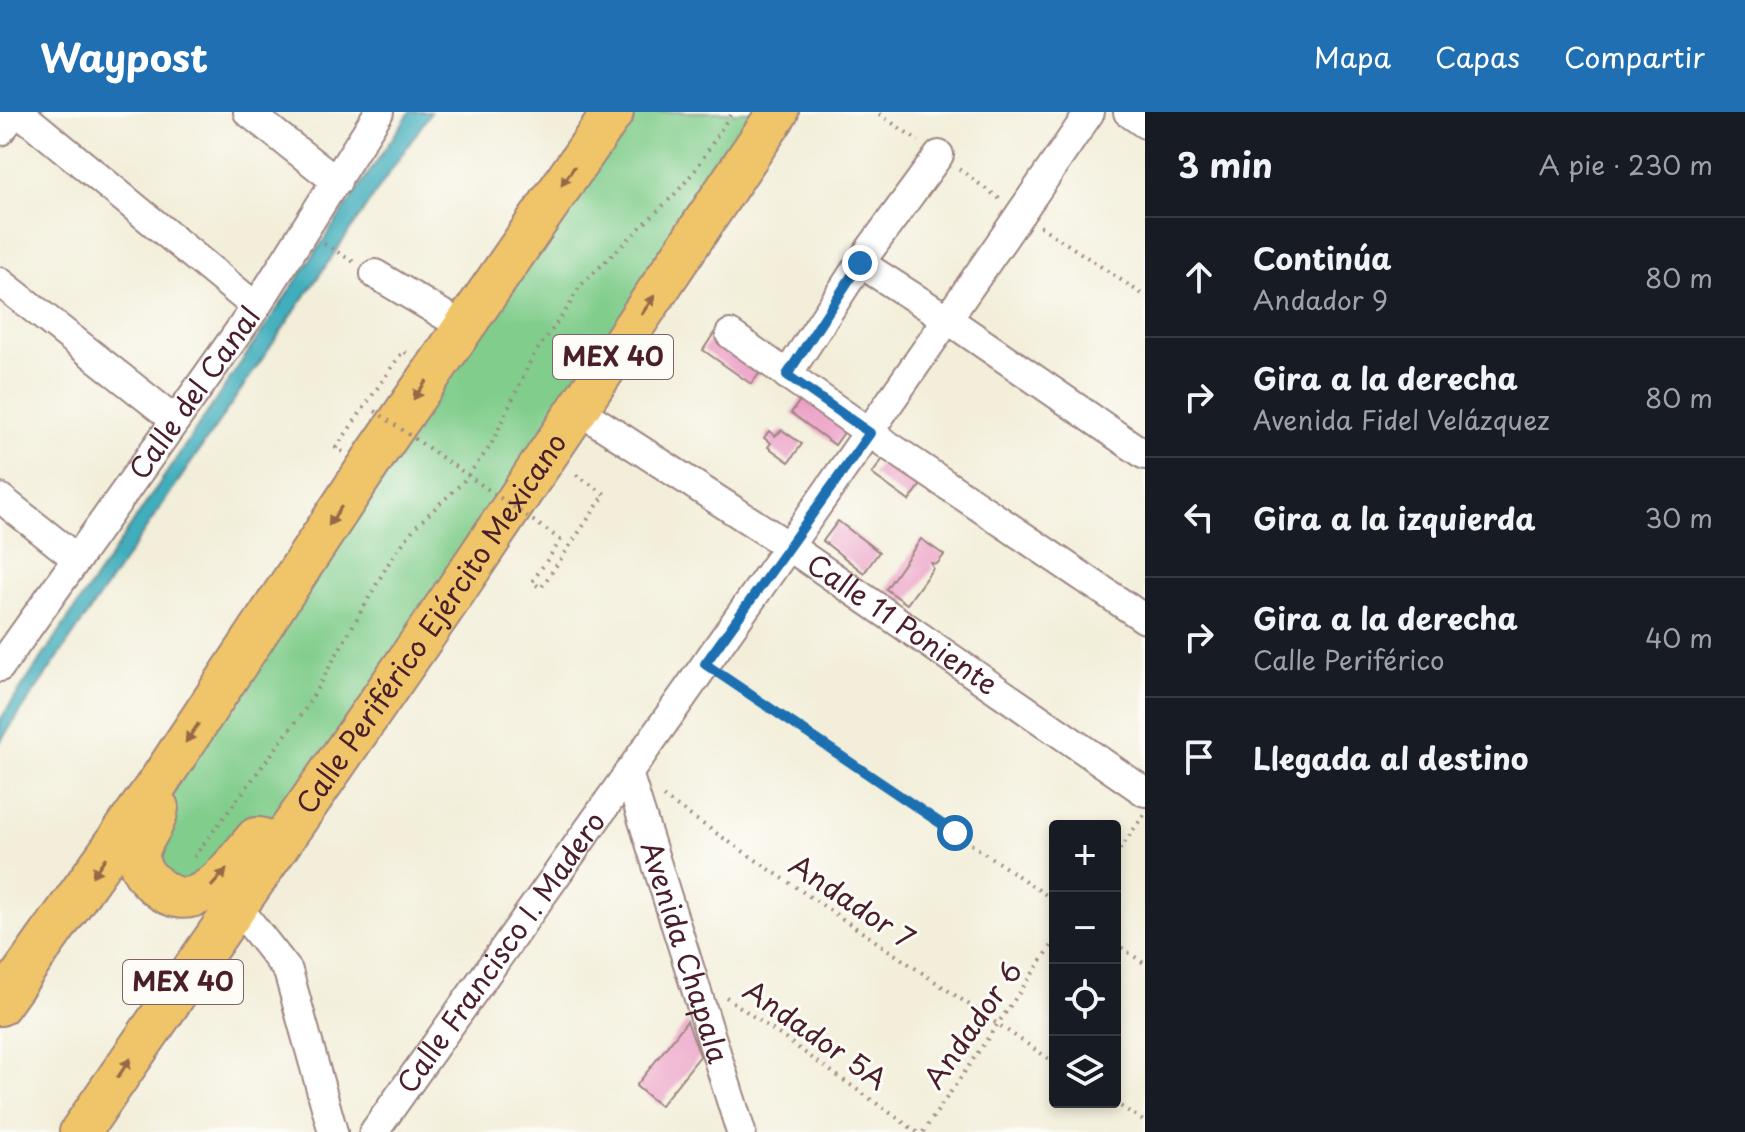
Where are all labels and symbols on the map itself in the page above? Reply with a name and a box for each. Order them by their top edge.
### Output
one-way arrow [561,166,576,187]
route end [842,245,878,281]
one-way arrow [640,294,655,315]
street label: Calle del Canal [117,297,270,488]
road number: MEX 40 [553,335,673,379]
one-way arrow [413,379,428,400]
street label: Calle Periférico Ejército Mexicano [284,423,576,822]
one-way arrow [328,506,343,527]
street label: Calle 11 Poniente [799,542,1007,704]
one-way arrow [185,722,199,744]
street label: Calle Francisco I. Madero [385,802,615,1101]
route start [937,815,973,851]
street label: Avenida Chapala [631,836,741,1068]
street label: Andador 7 [781,843,925,959]
one-way arrow [92,856,107,877]
one-way arrow [210,869,228,888]
street label: Andador 6 [912,951,1032,1097]
road number: MEX 40 [123,960,243,1004]
street label: Andador 5A [735,968,897,1099]
one-way arrow [116,1057,131,1078]

